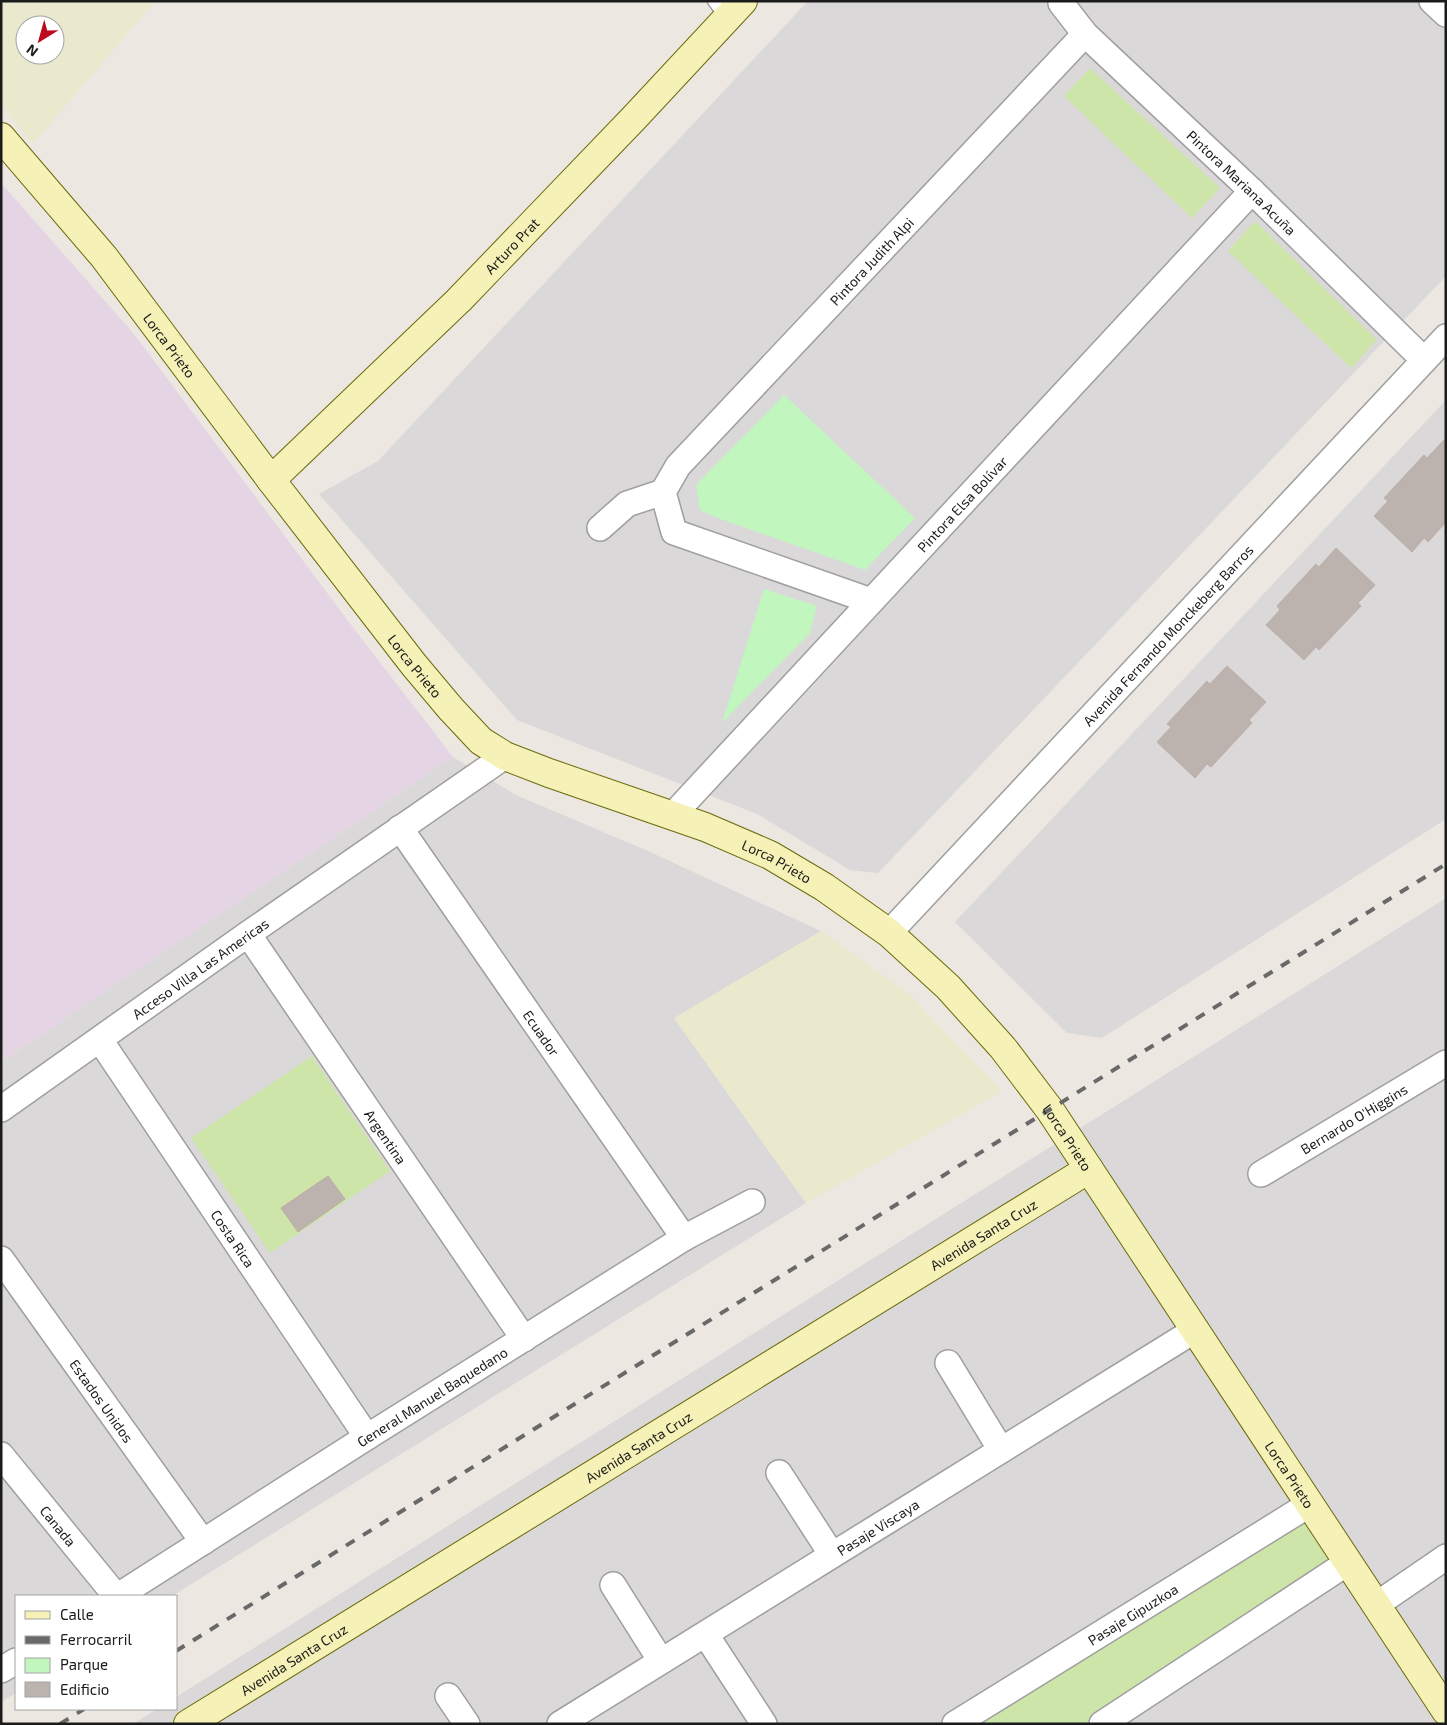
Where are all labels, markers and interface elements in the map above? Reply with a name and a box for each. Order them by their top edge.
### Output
north arrow [15,15,65,65]
text: N [23,41,41,61]
street label: Pintora Mariana Acuña [1184,126,1300,238]
street label: Pintora Judith Alpi [826,213,917,308]
street label: Arturo Prat [481,214,542,277]
street label: Lorca Prieto [140,309,200,381]
street label: Pintora Elsa Bolívar [913,452,1011,555]
street label: Avenida Fernando Monckeberg Barros [1079,541,1256,729]
street label: Lorca Prieto [385,631,446,701]
street label: Lorca Prieto [740,836,815,886]
street label: Acceso Villa Las Americas [129,914,272,1022]
street label: Ecuador [520,1006,564,1059]
street label: Bernardo O'Higgins [1297,1080,1410,1157]
street label: Lorca Prieto [1040,1100,1096,1174]
street label: Argentina [361,1106,411,1167]
street label: Avenida Santa Cruz [927,1195,1040,1273]
street label: Costa Rica [208,1206,259,1270]
street label: General Manuel Baquedano [353,1343,510,1450]
street label: Estados Unidos [67,1356,138,1446]
street label: Avenida Santa Cruz [582,1407,695,1486]
street label: Lorca Prieto [1262,1438,1318,1511]
street label: Pasaje Viscaya [834,1495,922,1559]
street label: Canada [37,1502,80,1549]
street label: Pasaje Gipuzkoa [1084,1580,1181,1648]
legend [15,1595,178,1710]
text: Calle [60,1605,94,1623]
street label: Avenida Santa Cruz [237,1620,350,1698]
text: Ferrocarril [60,1630,133,1648]
text: Parque [60,1655,108,1673]
text: Edificio [60,1680,109,1698]

